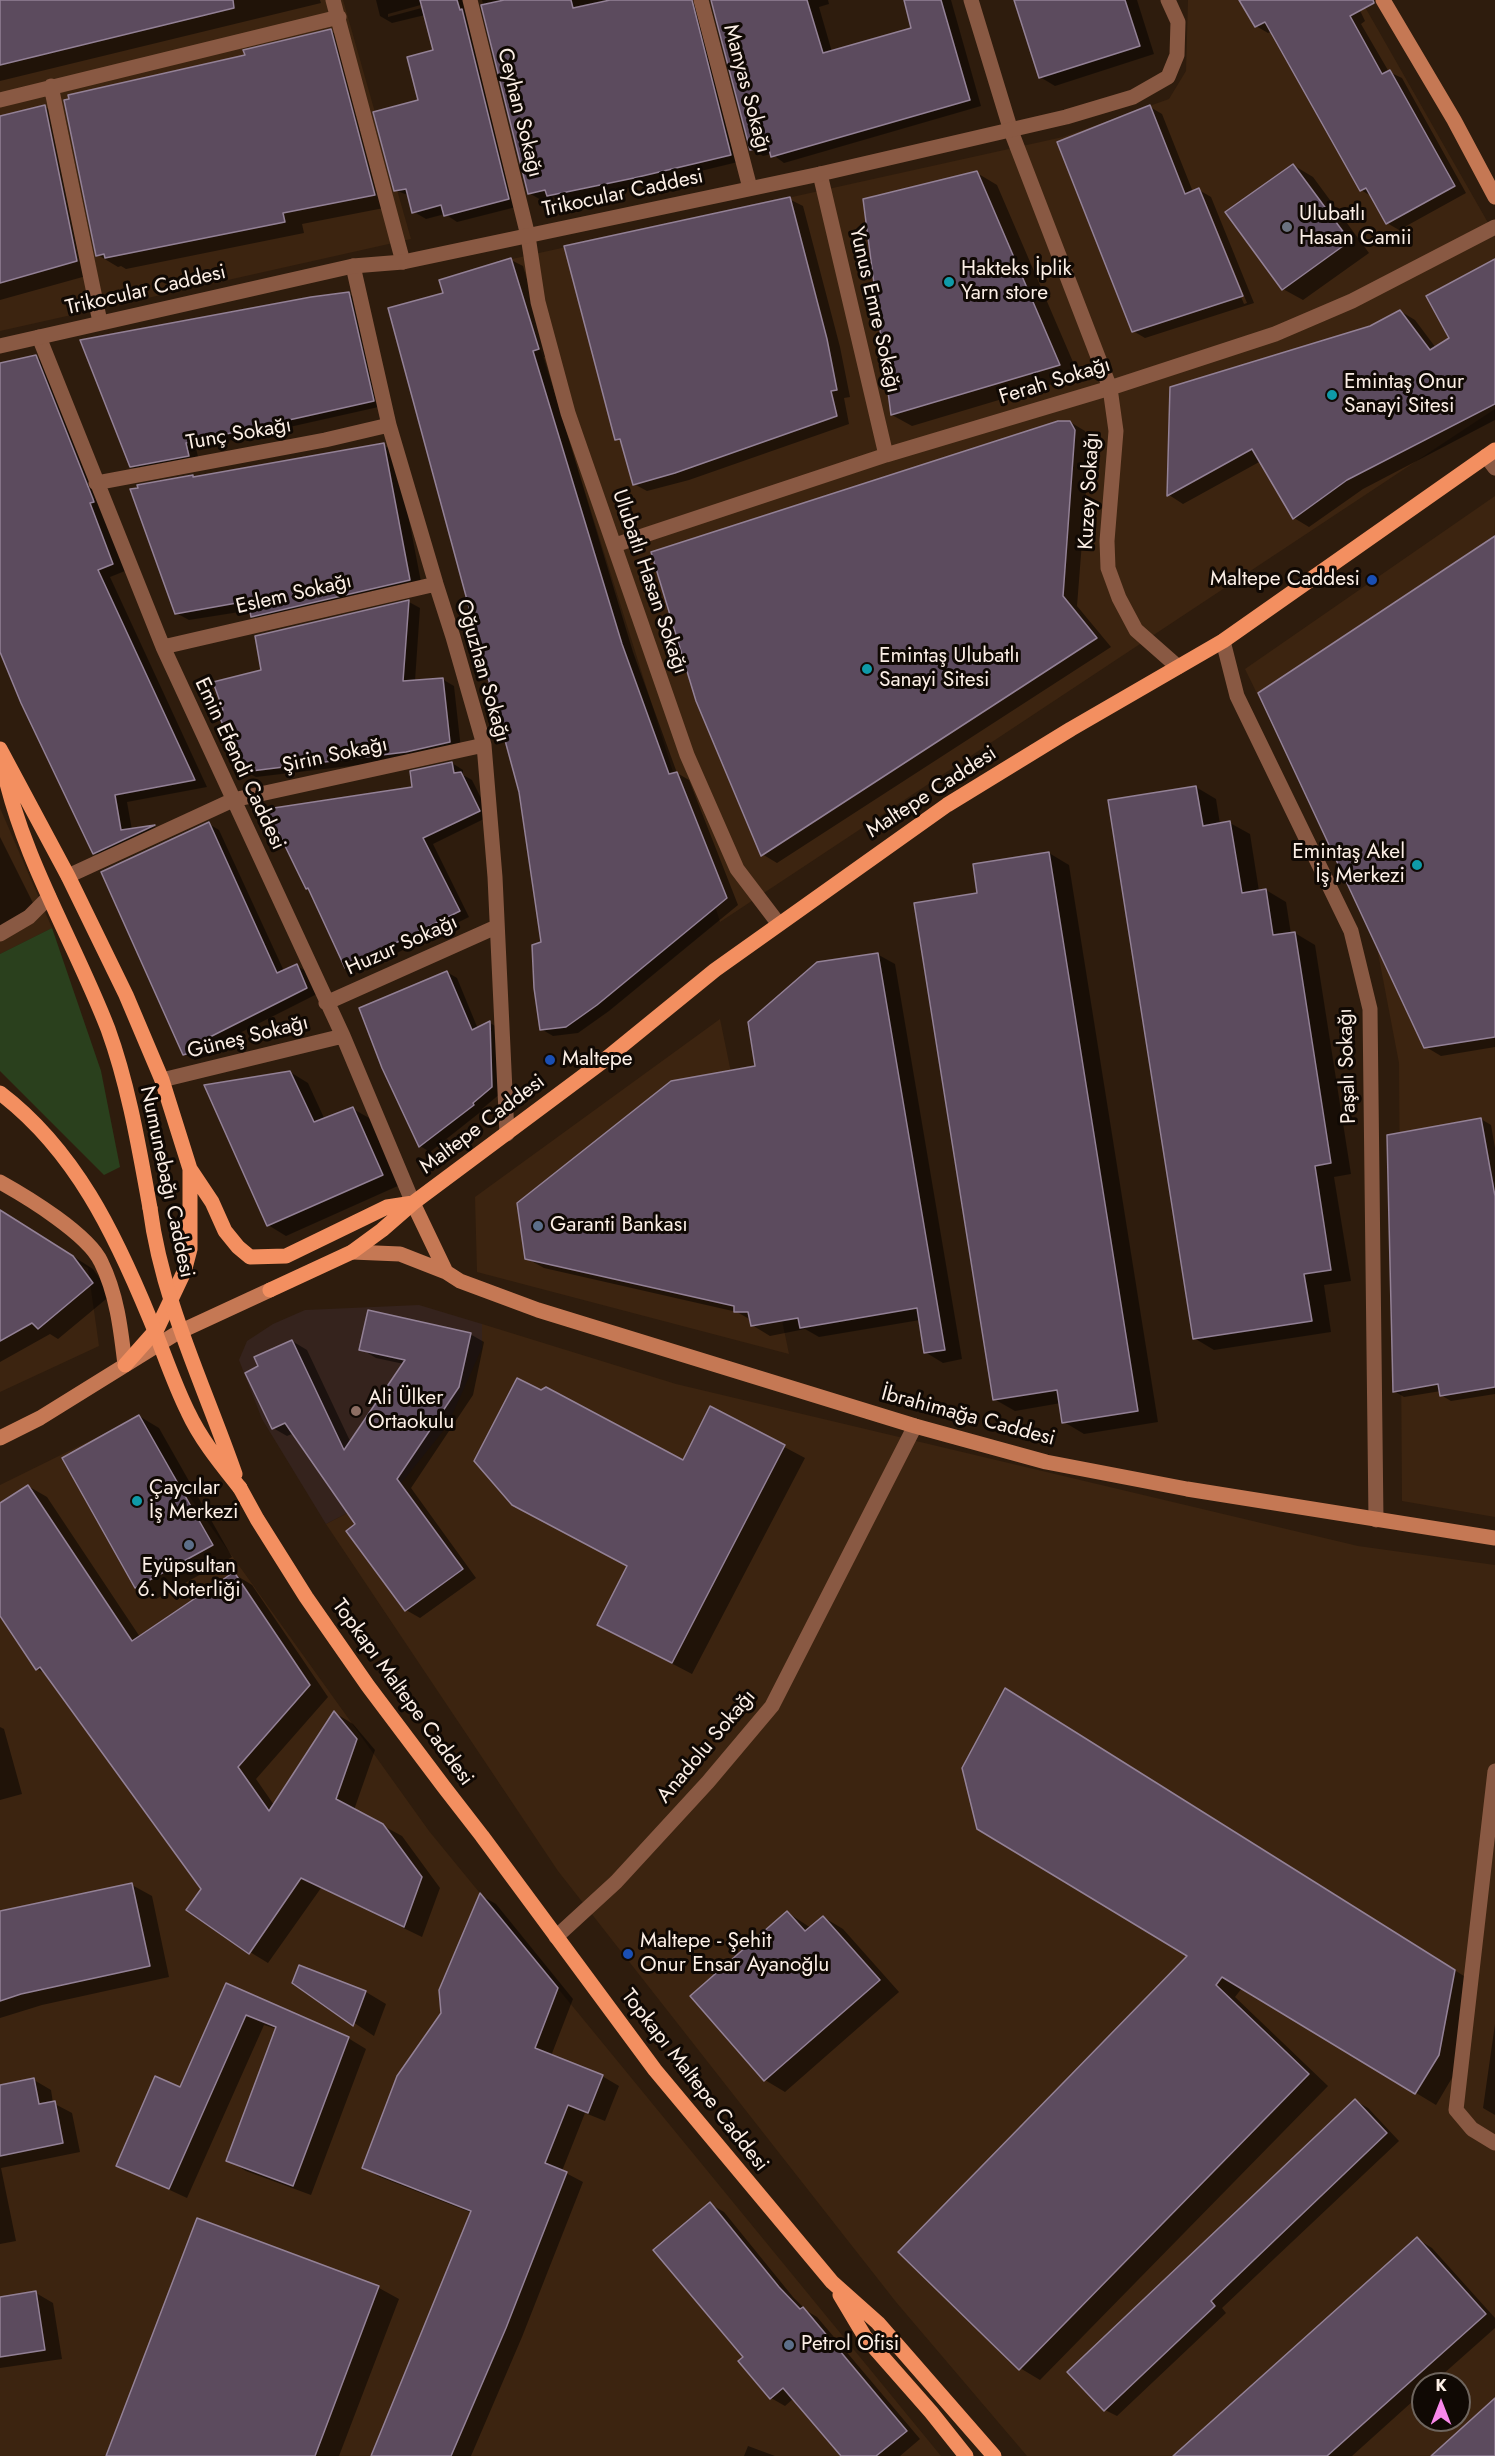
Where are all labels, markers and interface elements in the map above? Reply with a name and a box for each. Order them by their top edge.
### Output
street label: Manyas Sokağı [717,22,775,156]
street label: Ceyhan Sokağı [491,46,547,180]
street label: Trikocular Caddesi [540,165,706,223]
place label: Ulubatlı Hasan Camii [1299,202,1412,252]
marker: Ulubatlı Hasan Camii [1280,220,1294,234]
street label: Yunus Emre Sokağı [843,225,905,395]
place label: Hakteks İplik Yarn store [961,257,1072,307]
street label: Trikocular Caddesi [63,260,229,322]
marker: Hakteks İplik Yarn store [942,275,956,289]
street label: Ferah Sokağı [996,353,1114,411]
place label: Emintaş Onur Sanayi Sitesi [1344,370,1464,420]
marker: Emintaş Onur Sanayi Sitesi [1325,388,1339,402]
street label: Tunç Sokağı [185,413,293,457]
street label: Kuzey Sokağı [1074,432,1106,550]
street label: Ulubatlı Hasan Sokağı [606,486,692,678]
place label: Maltepe Caddesi [1210,567,1360,593]
street label: Eslem Sokağı [234,569,354,621]
marker: Maltepe Caddesi [1365,573,1379,587]
street label: Oğuzhan Sokağı [450,597,514,745]
place label: Emintaş Ulubatlı Sanayi Sitesi [879,644,1020,694]
marker: Emintaş Ulubatlı Sanayi Sitesi [860,662,874,676]
street label: Emin Efendi Caddesi [188,674,290,854]
street label: Şirin Sokağı [280,733,390,779]
street label: Maltepe Caddesi [862,742,1002,844]
place label: Emintaş Akel İş Merkezi [1292,840,1405,890]
marker: Emintaş Akel İş Merkezi [1410,858,1424,872]
street label: Huzur Sokağı [342,910,462,982]
street label: Paşalı Sokağı [1333,1008,1363,1124]
street label: Güneş Sokağı [185,1011,311,1065]
place label: Maltepe [562,1047,633,1073]
marker: Maltepe [543,1053,557,1067]
street label: Maltepe Caddesi [416,1070,550,1180]
street label: Numunebağı Caddesi [133,1084,199,1280]
place label: Garanti Bankası [550,1213,688,1239]
marker: Garanti Bankası [531,1219,545,1233]
street label: İbrahimağa Caddesi [878,1382,1058,1452]
place label: Ali Ülker Ortaokulu [368,1386,454,1436]
marker: Ali Ülker Ortaokulu [349,1404,363,1418]
place label: Çaycılar İş Merkezi [149,1476,238,1526]
marker: Çaycılar İş Merkezi [130,1494,144,1508]
marker: Eyüpsultan 6. Noterliği [182,1538,196,1552]
place label: Eyüpsultan 6. Noterliği [137,1554,241,1604]
street label: Topkapı Maltepe Caddesi [326,1595,478,1791]
street label: Anadolu Sokağı [652,1685,762,1809]
place label: Maltepe - Şehit Onur Ensar Ayanoğlu [640,1929,829,1979]
marker: Maltepe - Şehit Onur Ensar Ayanoğlu [621,1947,635,1961]
street label: Topkapı Maltepe Caddesi [615,1985,773,2177]
place label: Petrol Ofisi [801,2332,899,2358]
marker: Petrol Ofisi [782,2338,796,2352]
north arrow [1411,2372,1471,2432]
text: K [1435,2374,1447,2397]

